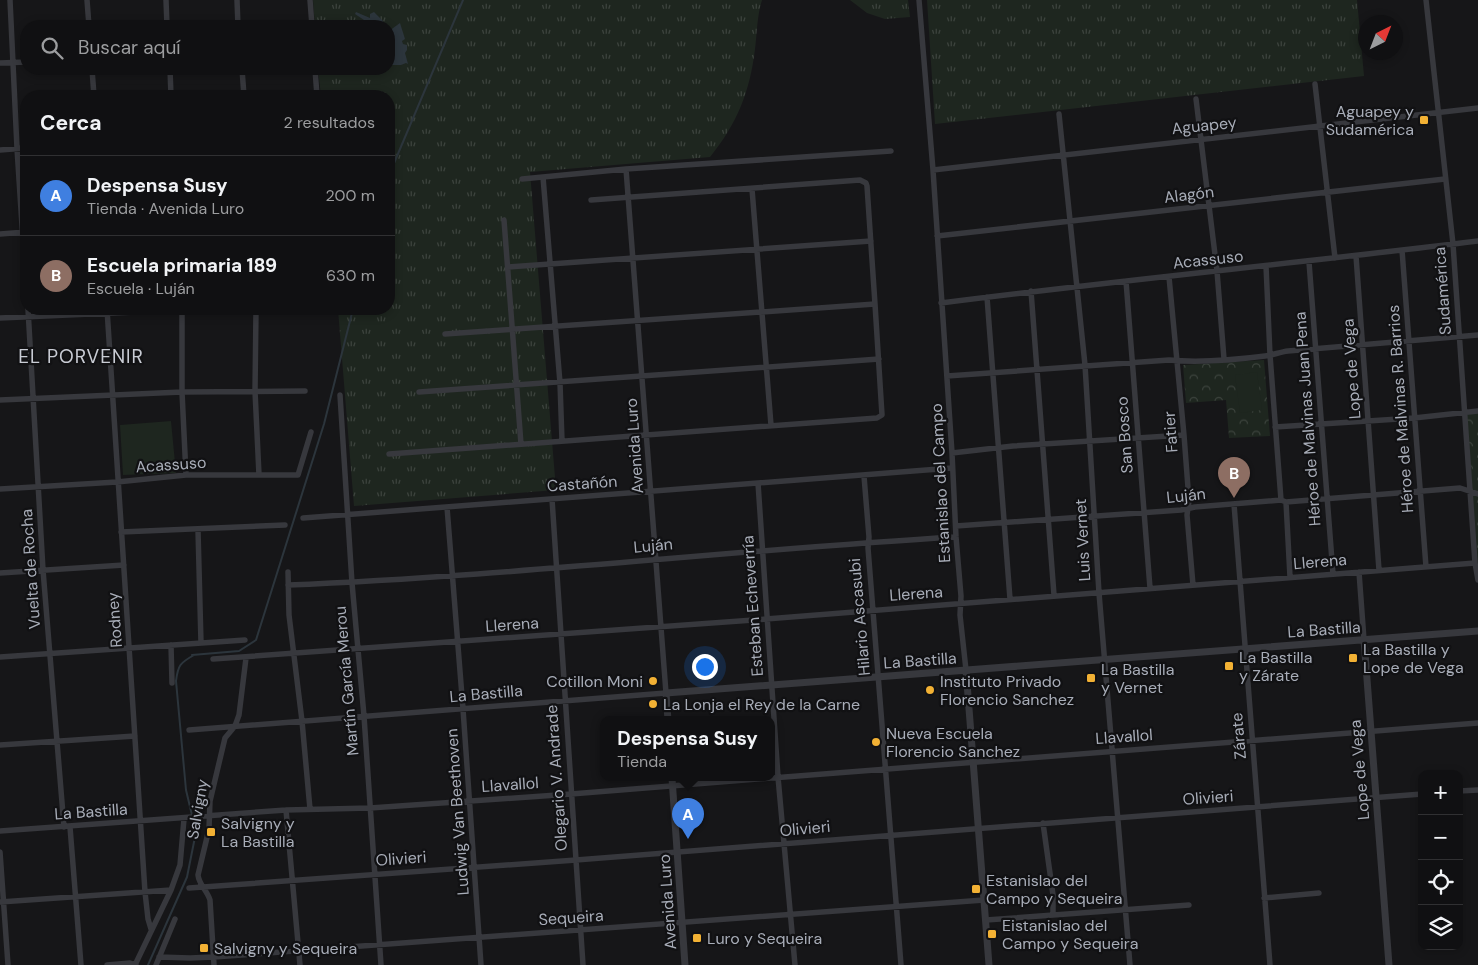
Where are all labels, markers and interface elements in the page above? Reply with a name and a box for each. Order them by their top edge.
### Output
north arrow [1358,15,1403,60]
search box [20,20,395,75]
icon: search [38,34,66,62]
text: Buscar aquí [78,35,181,60]
place label: Aguapey y Sudamérica [1326,101,1414,140]
text: Cerca [40,109,102,137]
text: 2 resultados [284,112,375,133]
street label: Aguapey [1171,112,1238,139]
marker: Aguapey y Sudamérica [1418,114,1430,126]
text: Despensa Susy [87,173,228,198]
street label: Alagón [1163,181,1215,208]
text: A [50,185,62,206]
text: 200 m [326,185,375,206]
text: Tienda · Avenida Luro [87,198,244,219]
street label: Acassuso [1172,245,1244,274]
street label: Sudamérica [1429,246,1456,336]
text: Escuela primaria 189 [87,253,277,278]
text: B [51,265,61,286]
text: 630 m [326,265,375,286]
text: Escuela · Luján [87,278,195,299]
street label: Héroe de Malvinas R. Barrios [1383,304,1418,514]
street label: Héroe de Malvinas Juan Pena [1290,311,1325,527]
street label: Lope de Vega [1338,318,1365,420]
district label: EL PORVENIR [18,344,144,369]
street label: San Bosco [1111,396,1138,474]
street label: Avenida Luro [621,398,648,494]
street label: Estanislao del Campo [926,403,955,563]
street label: Fatier [1159,410,1182,453]
street label: Acassuso [135,452,207,477]
pin: B [1218,457,1250,498]
street label: Castañón [546,471,618,496]
street label: Luján [1165,483,1207,508]
street label: Luis Vernet [1070,498,1095,582]
street label: Vuelta de Rocha [16,508,45,630]
street label: Luján [633,533,674,558]
street label: Esteban Echeverría [737,535,768,677]
street label: Llerena [1292,549,1348,574]
street label: Hilario Ascasubi [844,557,875,677]
street label: Llerena [889,581,944,606]
street label: Rodney [102,592,127,648]
street label: Martín García Merou [329,605,364,757]
street label: Llerena [485,612,540,637]
street label: La Bastilla [1287,616,1361,643]
place label: La Bastilla y Lope de Vega [1363,639,1464,678]
street label: La Bastilla [883,647,957,674]
place label: La Bastilla y Zárate [1239,647,1312,686]
marker: La Bastilla y Lope de Vega [1347,652,1359,664]
your location [692,654,718,680]
place label: La Bastilla y Vernet [1101,659,1174,698]
marker: La Bastilla y Zárate [1223,660,1235,672]
place label: Cotillon Moni [546,671,643,692]
place label: Instituto Privado Florencio Sanchez [940,671,1074,710]
marker: La Bastilla y Vernet [1085,672,1097,684]
marker: Cotillon Moni [647,675,659,687]
street label: La Bastilla [449,680,524,707]
marker: Instituto Privado Florencio Sanchez [924,684,936,696]
place label: La Lonja el Rey de la Carne [663,694,860,715]
marker: La Lonja el Rey de la Carne [647,698,659,710]
street label: Olegario V. Andrade [541,704,572,852]
street label: Zárate [1226,712,1251,760]
popup [600,716,775,781]
street label: Lope de Vega [1345,719,1374,821]
place label: Nueva Escuela Florencio Sanchez [886,723,1020,762]
street label: Llavallol [1095,724,1153,749]
text: Despensa Susy [617,726,758,751]
street label: Ludwig Van Beethoven [441,728,474,896]
marker: Nueva Escuela Florencio Sanchez [870,736,882,748]
text: Tienda [617,751,667,772]
map controls [1418,770,1463,950]
button: + [1418,770,1463,815]
street label: Llavallol [481,772,539,797]
street label: Salvigny [182,777,213,841]
street label: Olivieri [1182,785,1234,810]
street label: La Bastilla [54,798,128,825]
pin: A [672,798,704,839]
place label: Salvigny y La Bastilla [221,813,295,852]
button: − [1418,815,1463,860]
street label: Olivieri [779,816,831,841]
marker: Salvigny y La Bastilla [205,826,217,838]
street label: Olivieri [375,846,427,871]
street label: Avenida Luro [654,854,681,950]
button: locate [1418,860,1463,905]
place label: Estanislao del Campo y Sequeira [986,870,1122,909]
marker: Estanislao del Campo y Sequeira [970,883,982,895]
street label: Sequeira [538,905,604,930]
button: layers [1418,905,1463,950]
place label: Eistanislao del Campo y Sequeira [1002,915,1138,954]
place label: Luro y Sequeira [707,928,822,949]
marker: Eistanislao del Campo y Sequeira [986,928,998,940]
marker: Luro y Sequeira [691,932,703,944]
place label: Salvigny y Sequeira [214,938,357,959]
marker: Salvigny y Sequeira [198,942,210,954]

